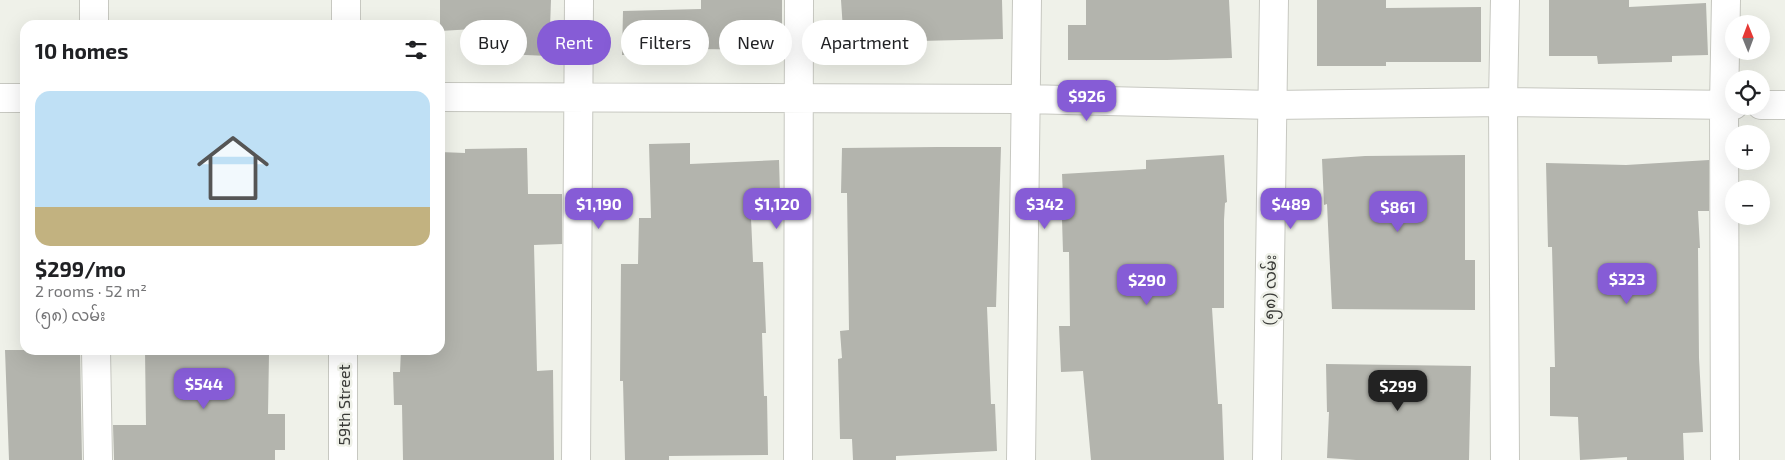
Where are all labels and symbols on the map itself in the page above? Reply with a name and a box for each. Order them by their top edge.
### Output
north arrow [1725,15,1770,60]
pin: $926 [1057,80,1117,122]
pin: $1,190 [558,188,640,230]
pin: $1,120 [736,188,818,230]
pin: $342 [1015,188,1075,230]
pin: $489 [1261,188,1321,230]
pin: $861 [1368,190,1428,233]
street label: (၅၈) လမ်း [1258,254,1284,326]
pin: $323 [1597,262,1657,305]
pin: $290 [1117,264,1177,306]
street label: 59th Street [334,364,353,446]
pin: $544 [174,368,234,410]
pin: $299 [1368,370,1428,412]

